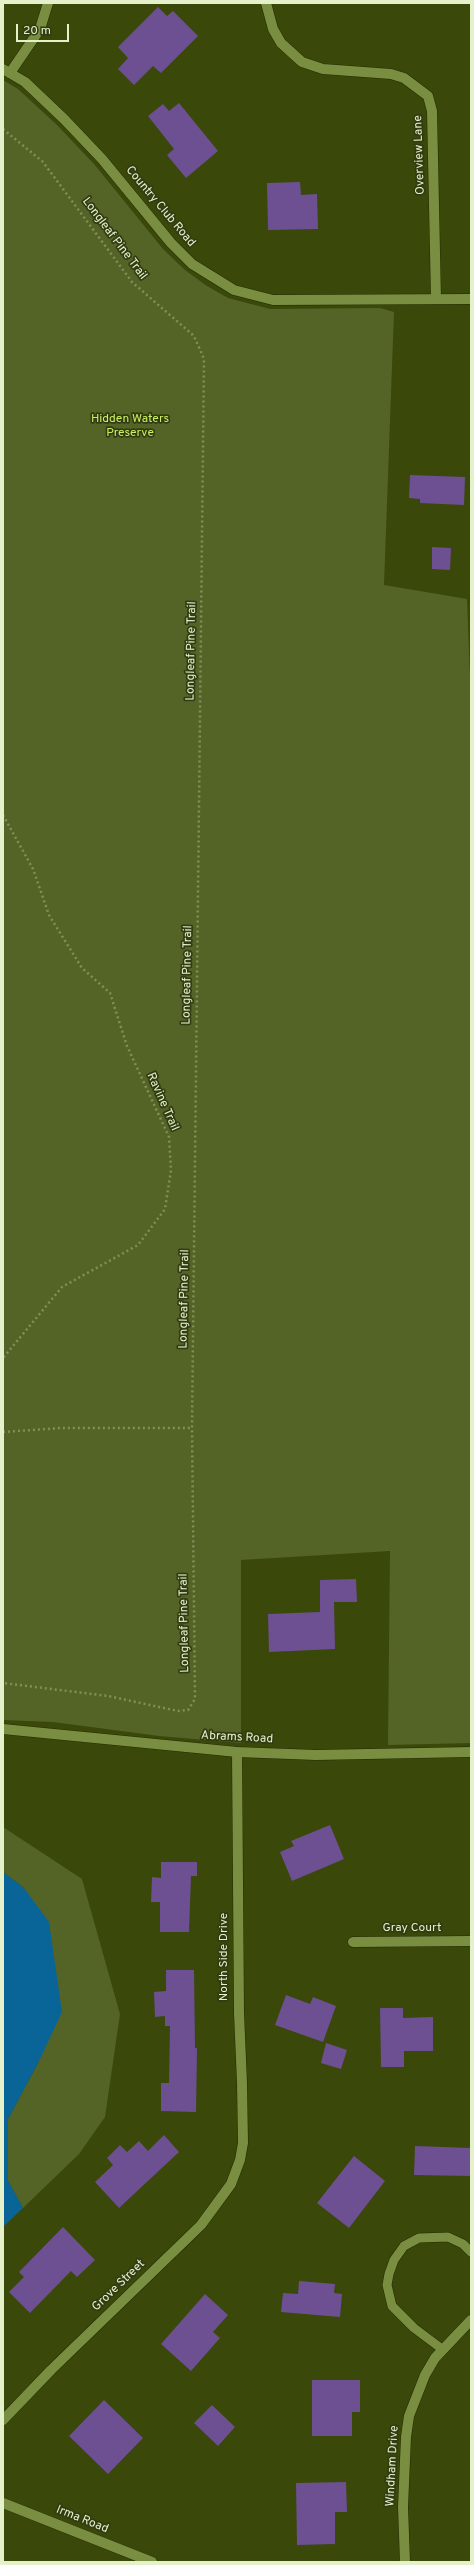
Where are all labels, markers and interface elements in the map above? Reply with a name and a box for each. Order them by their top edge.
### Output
scale bar [18,16,71,42]
text: 20 m [23,23,51,39]
street label: Overview Lane [411,115,429,195]
street label: Country Club Road [122,164,198,250]
street label: Longleaf Pine Trail [78,195,150,283]
park label: Hidden Waters Preserve [91,413,169,441]
street label: Longleaf Pine Trail [184,601,200,701]
street label: Longleaf Pine Trail [180,925,196,1025]
street label: Ravine Trail [143,1071,181,1133]
street label: Longleaf Pine Trail [177,1249,193,1349]
street label: Longleaf Pine Trail [177,1573,193,1673]
street label: Abrams Road [201,1729,273,1747]
street label: North Side Drive [218,1913,232,2001]
street label: Gray Court [383,1922,441,1936]
street label: Grove Street [90,2257,148,2315]
street label: Windham Drive [384,2425,402,2507]
street label: Irma Road [54,2503,110,2537]

